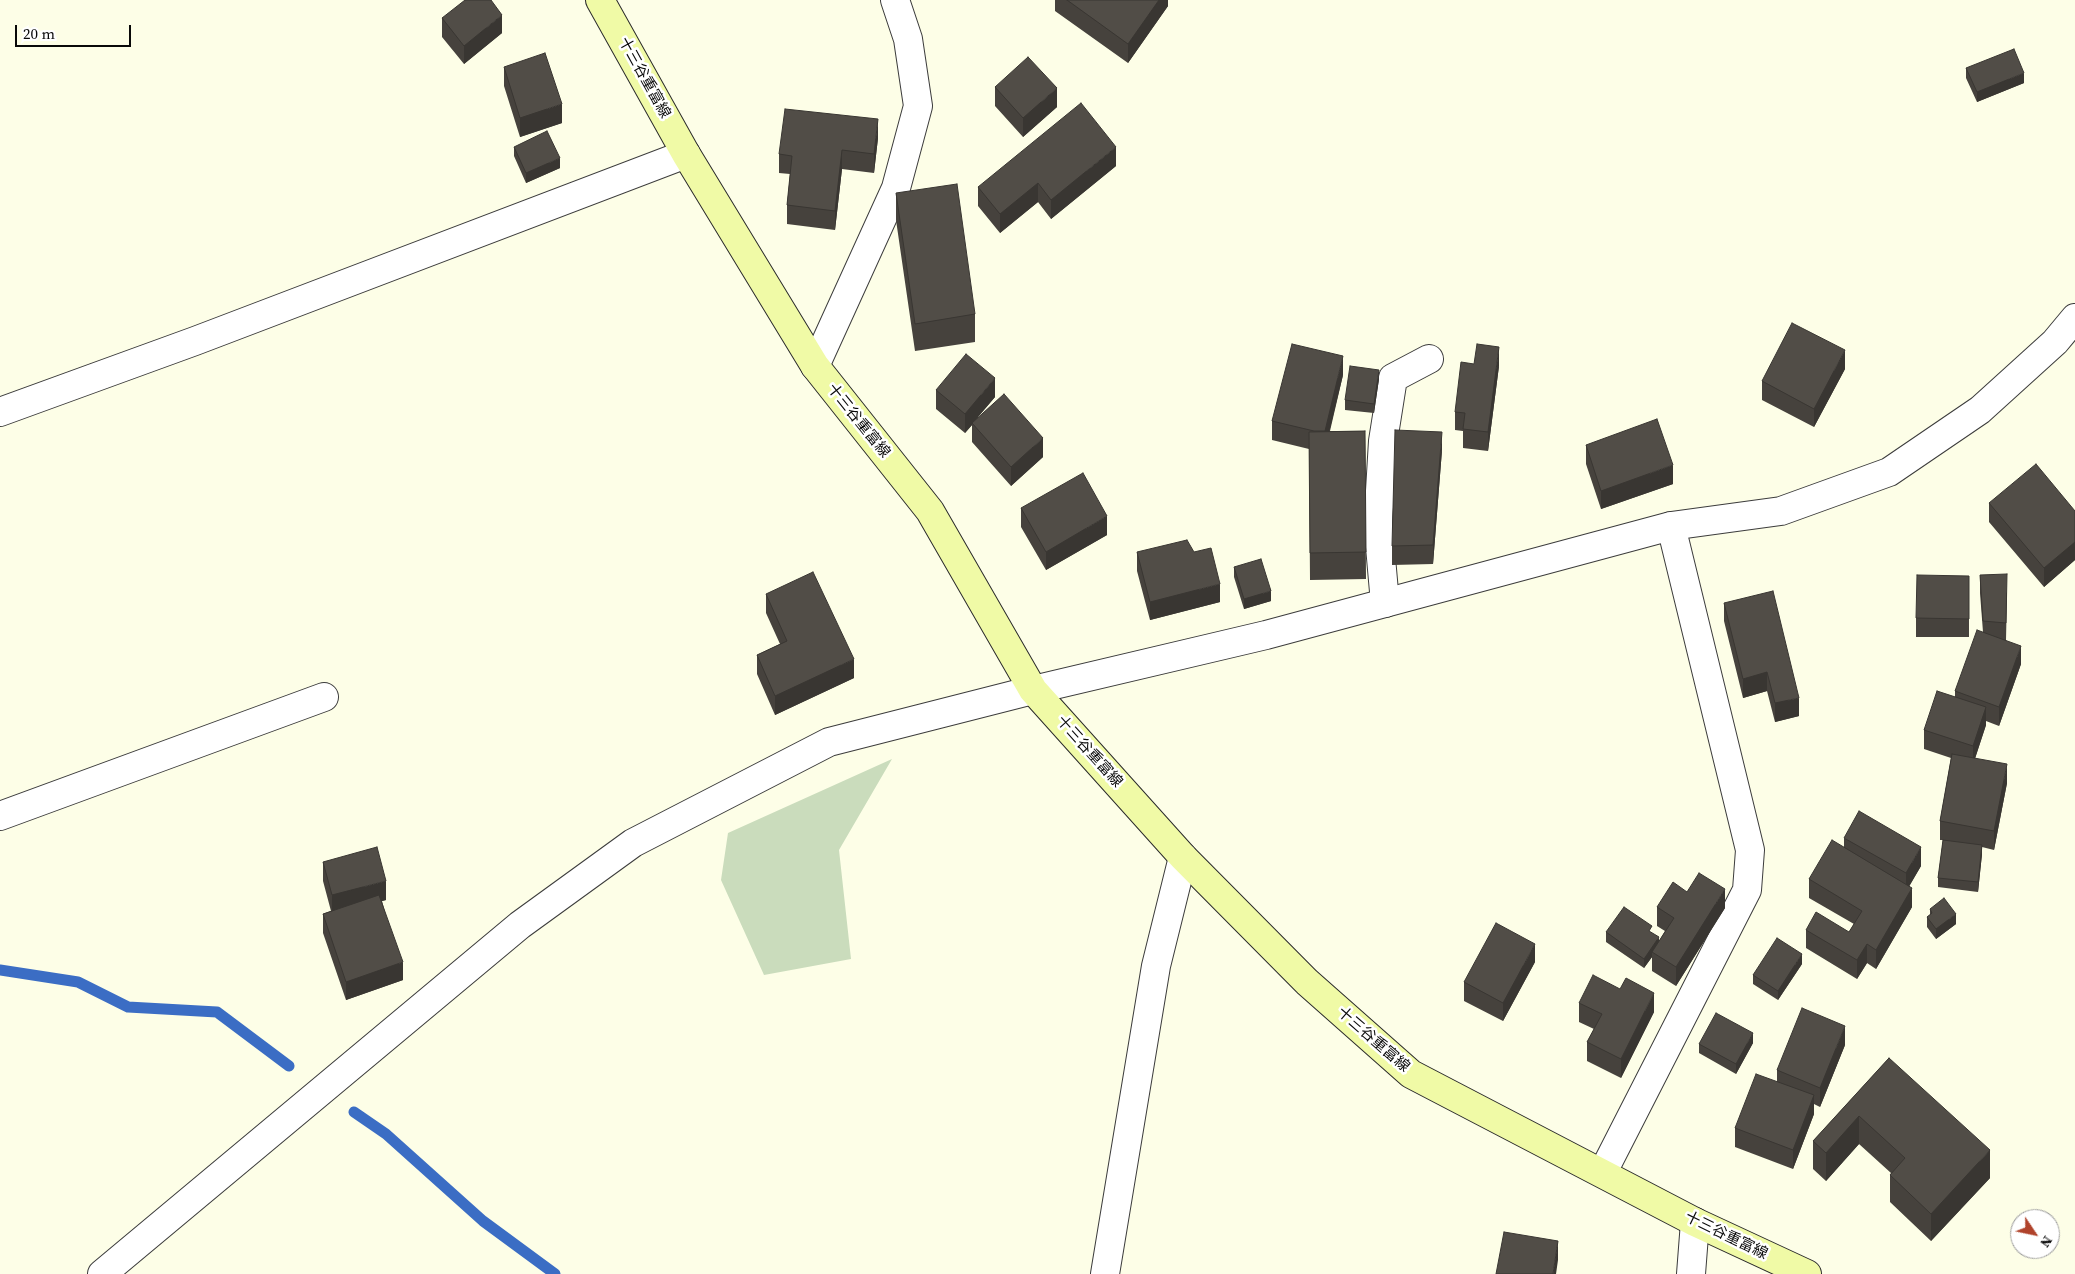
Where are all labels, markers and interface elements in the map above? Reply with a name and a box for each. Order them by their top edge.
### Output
scale bar [18,15,134,47]
text: 20 m [23,23,55,44]
street label: 十三谷重富線 [614,34,674,122]
street label: 十三谷重富線 [823,380,893,462]
street label: 十三谷重富線 [1052,713,1126,791]
street label: 十三谷重富線 [1333,1004,1413,1076]
street label: 十三谷重富線 [1682,1208,1770,1264]
north arrow [2010,1209,2060,1259]
text: N [2035,1232,2058,1252]

